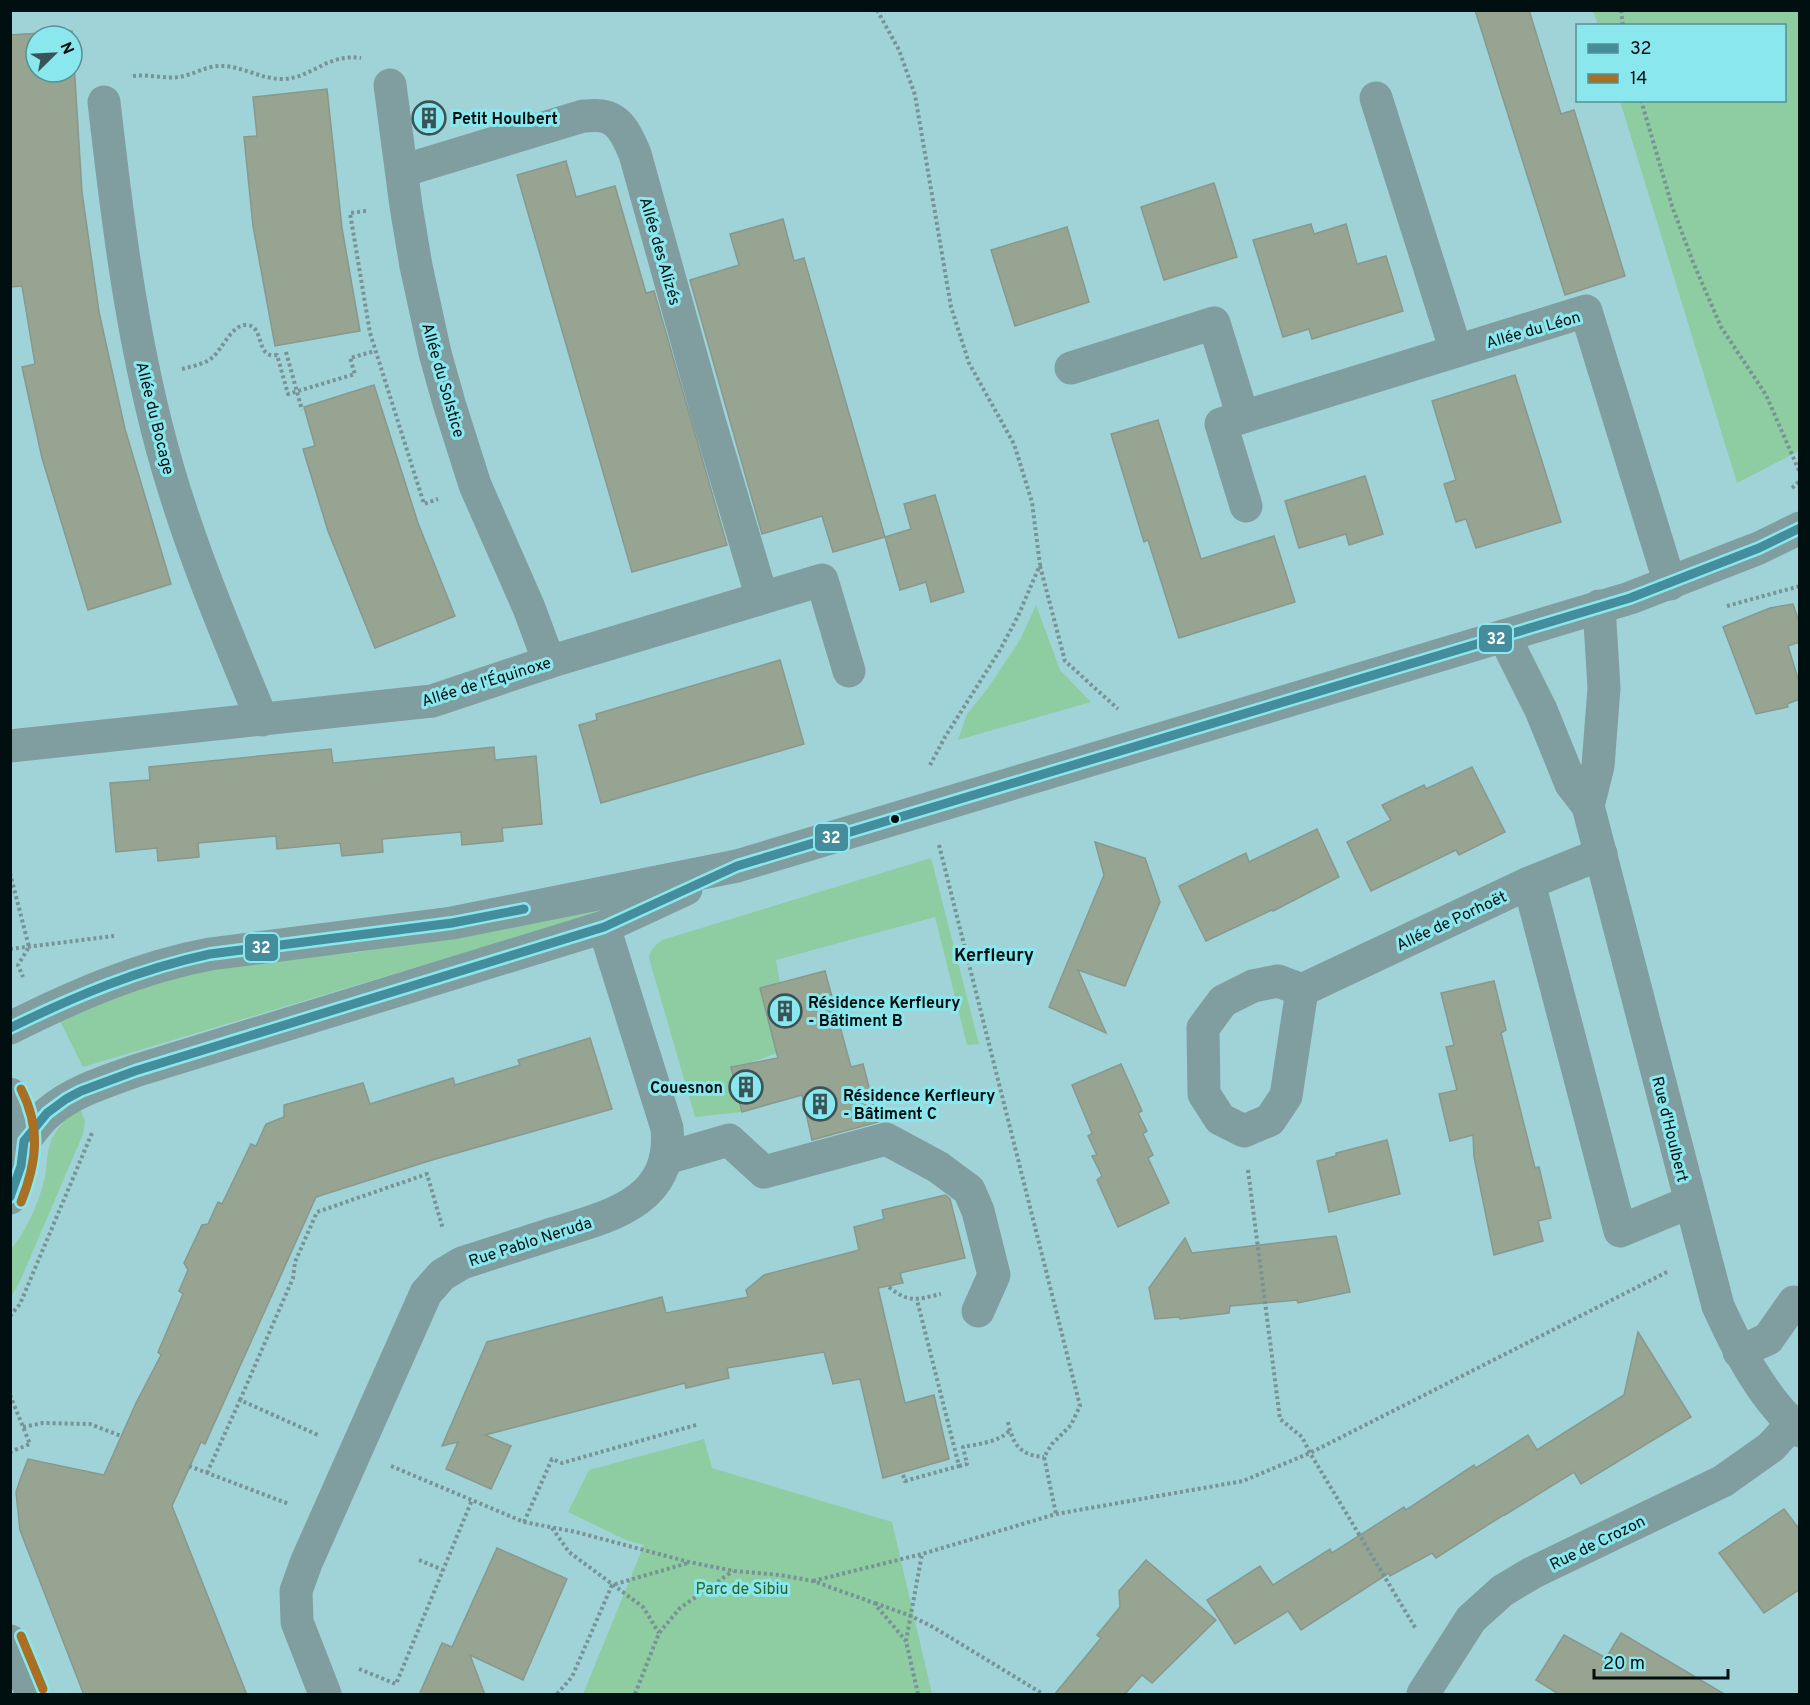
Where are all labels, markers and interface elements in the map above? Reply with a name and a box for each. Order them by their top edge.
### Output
north arrow [24,24,84,84]
legend [1576,24,1786,102]
text: 32 [1630,38,1652,61]
text: N [54,39,77,58]
text: 14 [1630,68,1648,91]
building icon: Petit Houlbert [411,100,447,136]
place label: Petit Houlbert [452,110,558,130]
street label: Allée des Alizés [634,195,684,308]
street label: Allée du Léon [1484,308,1583,354]
street label: Allée du Solstice [416,321,468,440]
street label: Allée du Bocage [130,360,178,477]
line badge: 32 [1478,624,1513,653]
text: 32 [1486,630,1506,650]
street label: Allée de l'Équinoxe [419,652,554,712]
unlabelled marker [889,813,901,825]
line badge: 32 [814,823,849,852]
text: 32 [821,829,841,849]
street label: Allée de Porhoët [1393,887,1510,956]
line badge: 32 [244,933,279,962]
text: 32 [251,939,271,959]
district label: Kerfleury [954,945,1034,968]
building icon: Résidence Kerfleury - Bâtiment B [767,993,803,1029]
place label: Résidence Kerfleury - Bâtiment B [808,994,960,1032]
building icon: Couesnon [728,1069,764,1105]
street label: Rue d'Houlbert [1646,1075,1692,1184]
place label: Couesnon [650,1079,723,1099]
building icon: Résidence Kerfleury - Bâtiment C [802,1086,838,1122]
place label: Résidence Kerfleury - Bâtiment C [843,1087,995,1125]
street label: Rue Pablo Neruda [467,1214,595,1272]
street label: Rue de Crozon [1547,1512,1649,1576]
park label: Parc de Sibiu [695,1580,789,1600]
scale bar [1594,1642,1728,1680]
text: 20 m [1603,1653,1645,1676]

